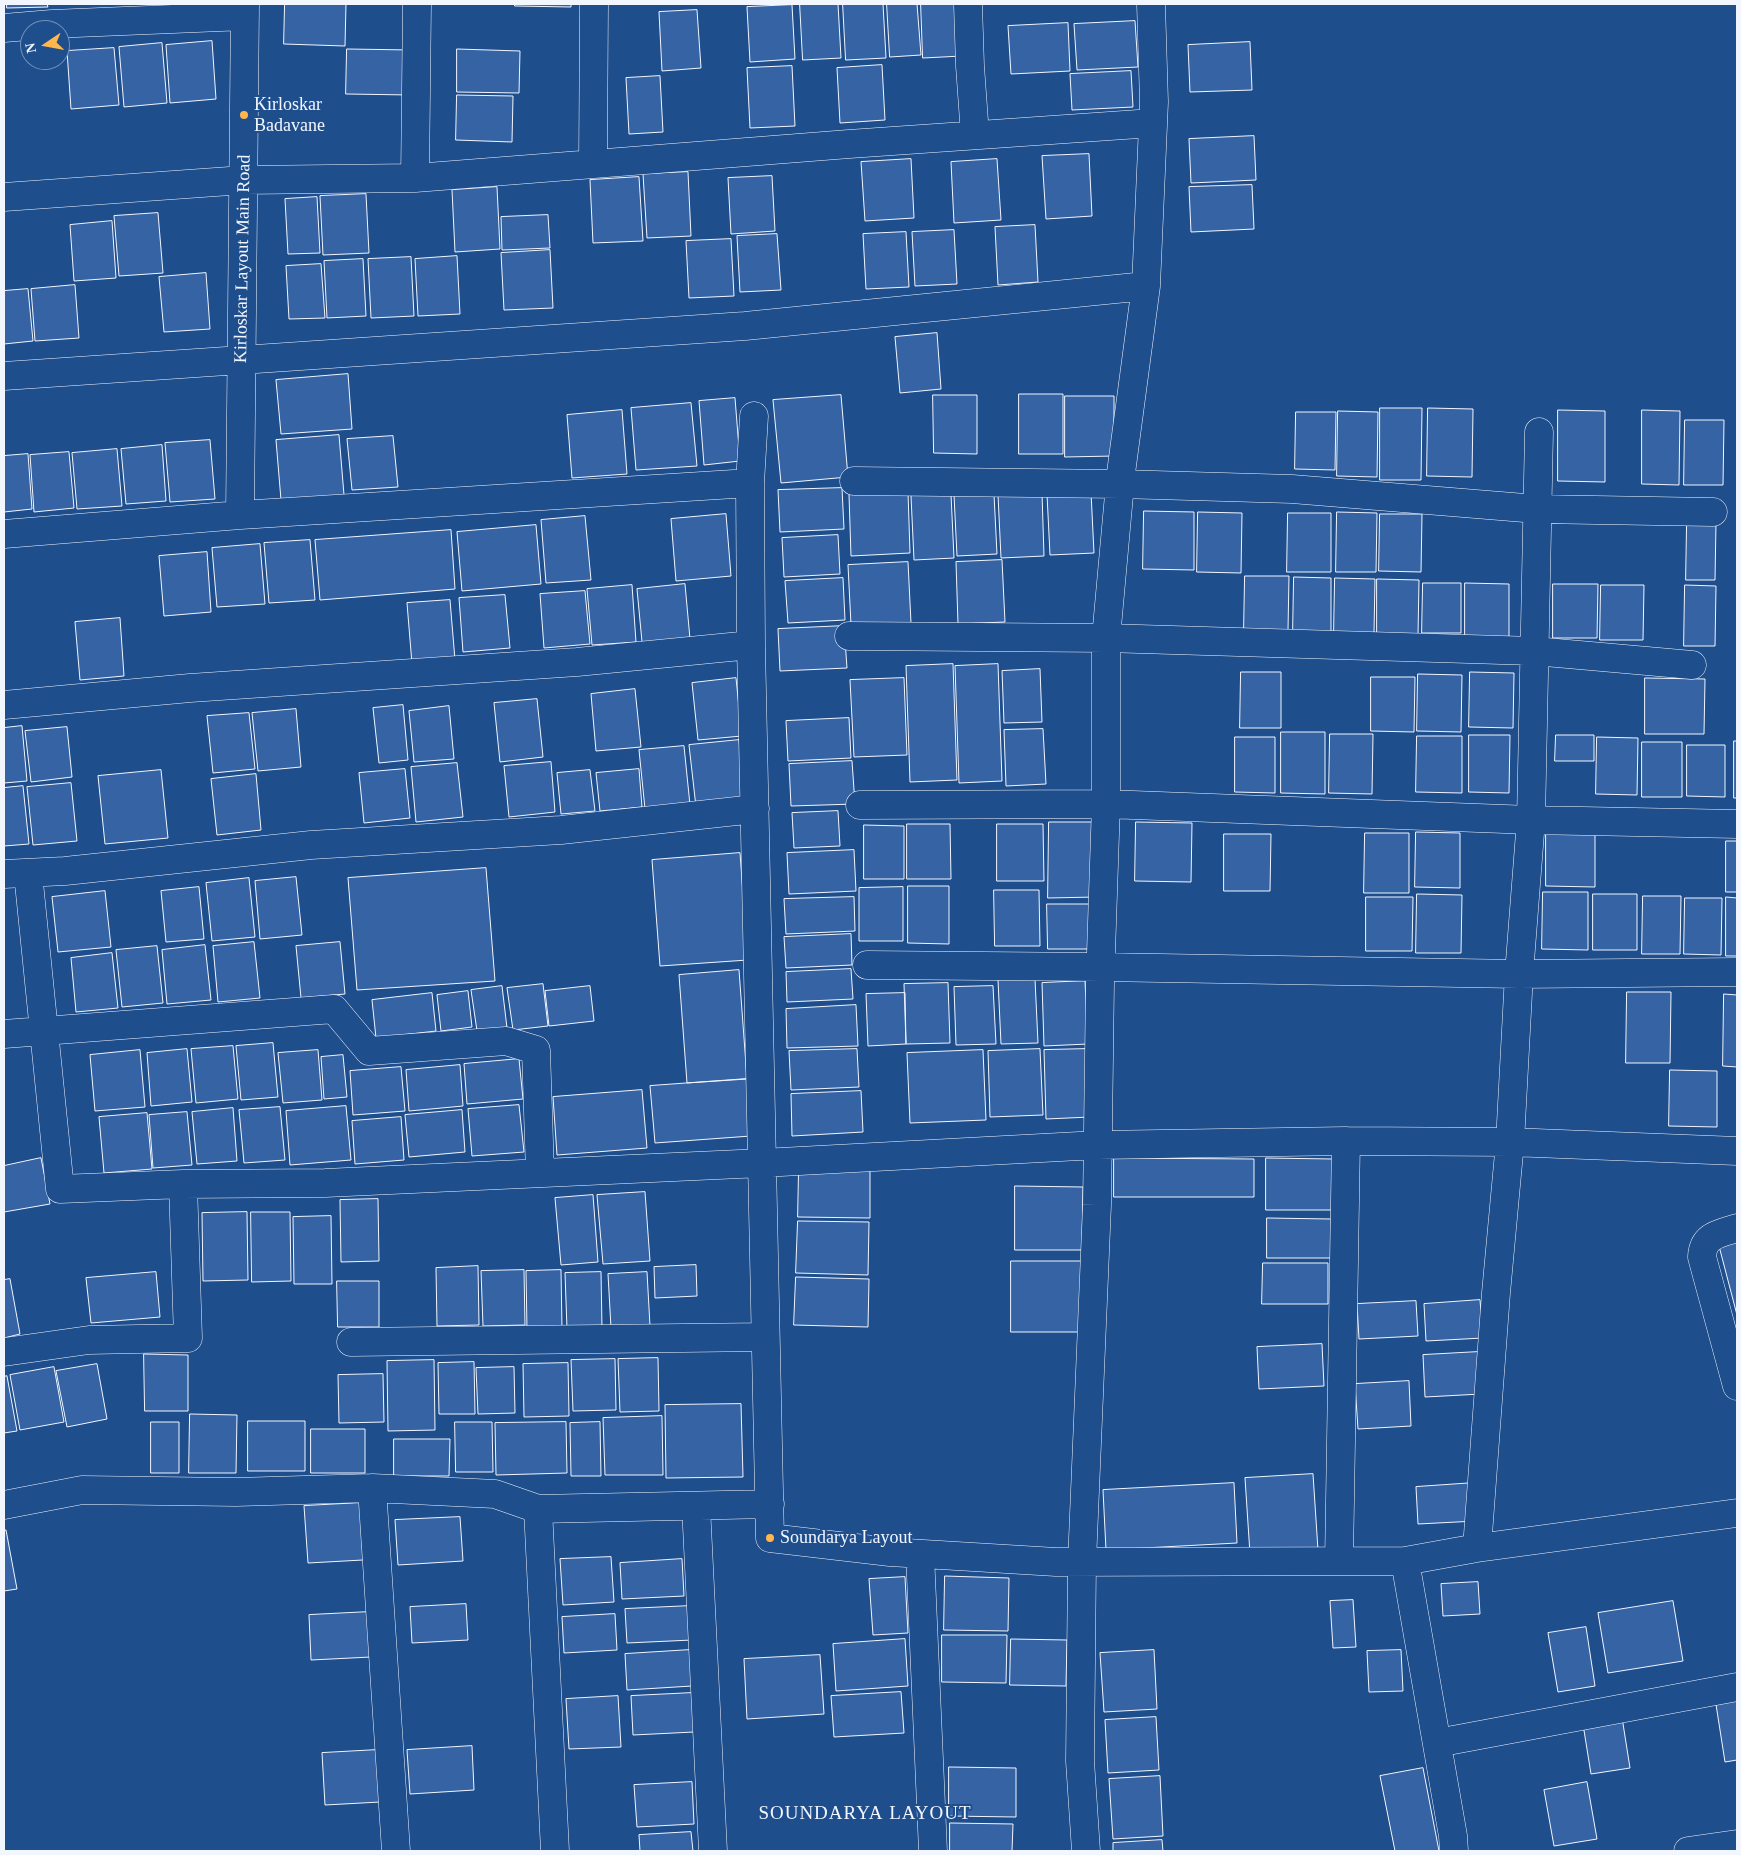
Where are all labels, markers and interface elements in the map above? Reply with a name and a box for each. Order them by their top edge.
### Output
north arrow [20,20,70,70]
text: N [22,42,39,55]
place label: Kirloskar Badavane [254,94,325,136]
marker: Kirloskar Badavane [238,109,250,121]
street label: Kirloskar Layout Main Road [230,155,256,363]
place label: Soundarya Layout [780,1527,912,1549]
marker: Soundarya Layout [764,1532,776,1544]
district label: SOUNDARYA LAYOUT [756,1803,974,1825]

